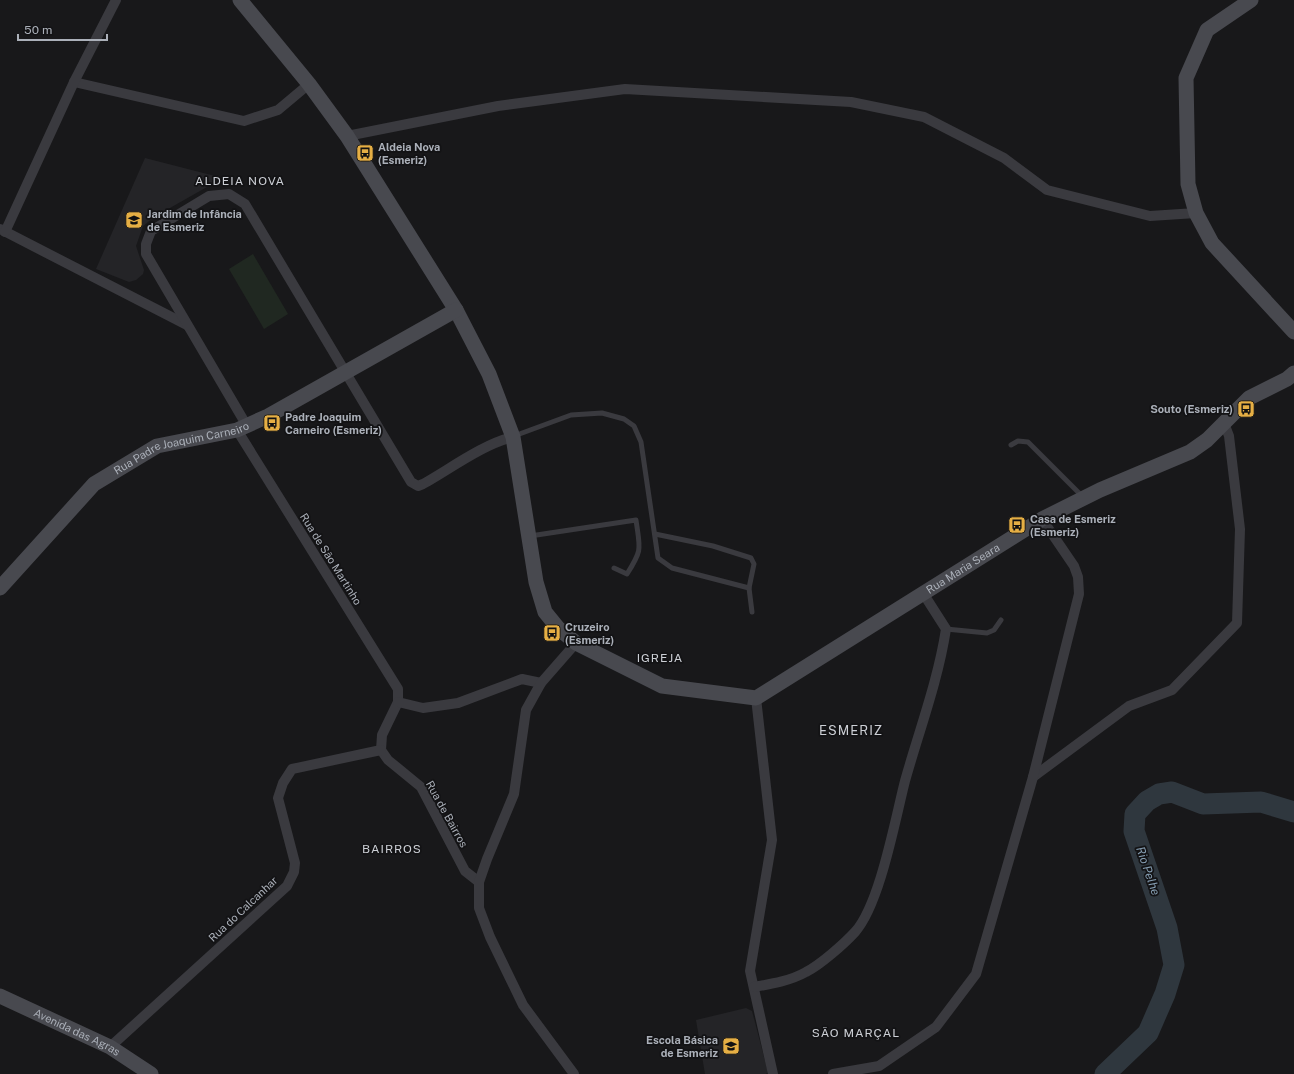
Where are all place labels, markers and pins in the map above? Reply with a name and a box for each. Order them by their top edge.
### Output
place label: Aldeia Nova (Esmeriz) [378,141,440,166]
bus stop icon: Aldeia Nova (Esmeriz) [355,143,375,163]
place label: Jardim de Infância de Esmeriz [147,208,242,233]
school or university icon: Jardim de Infância de Esmeriz [124,210,144,230]
bus stop icon: Souto (Esmeriz) [1236,399,1256,419]
place label: Souto (Esmeriz) [1150,403,1233,415]
place label: Padre Joaquim Carneiro (Esmeriz) [285,411,382,436]
bus stop icon: Padre Joaquim Carneiro (Esmeriz) [262,413,282,433]
place label: Casa de Esmeriz (Esmeriz) [1030,513,1116,538]
bus stop icon: Casa de Esmeriz (Esmeriz) [1007,515,1027,535]
place label: Cruzeiro (Esmeriz) [565,621,614,646]
bus stop icon: Cruzeiro (Esmeriz) [542,623,562,643]
place label: Escola Básica de Esmeriz [646,1034,719,1059]
school or university icon: Escola Básica de Esmeriz [721,1036,741,1056]

